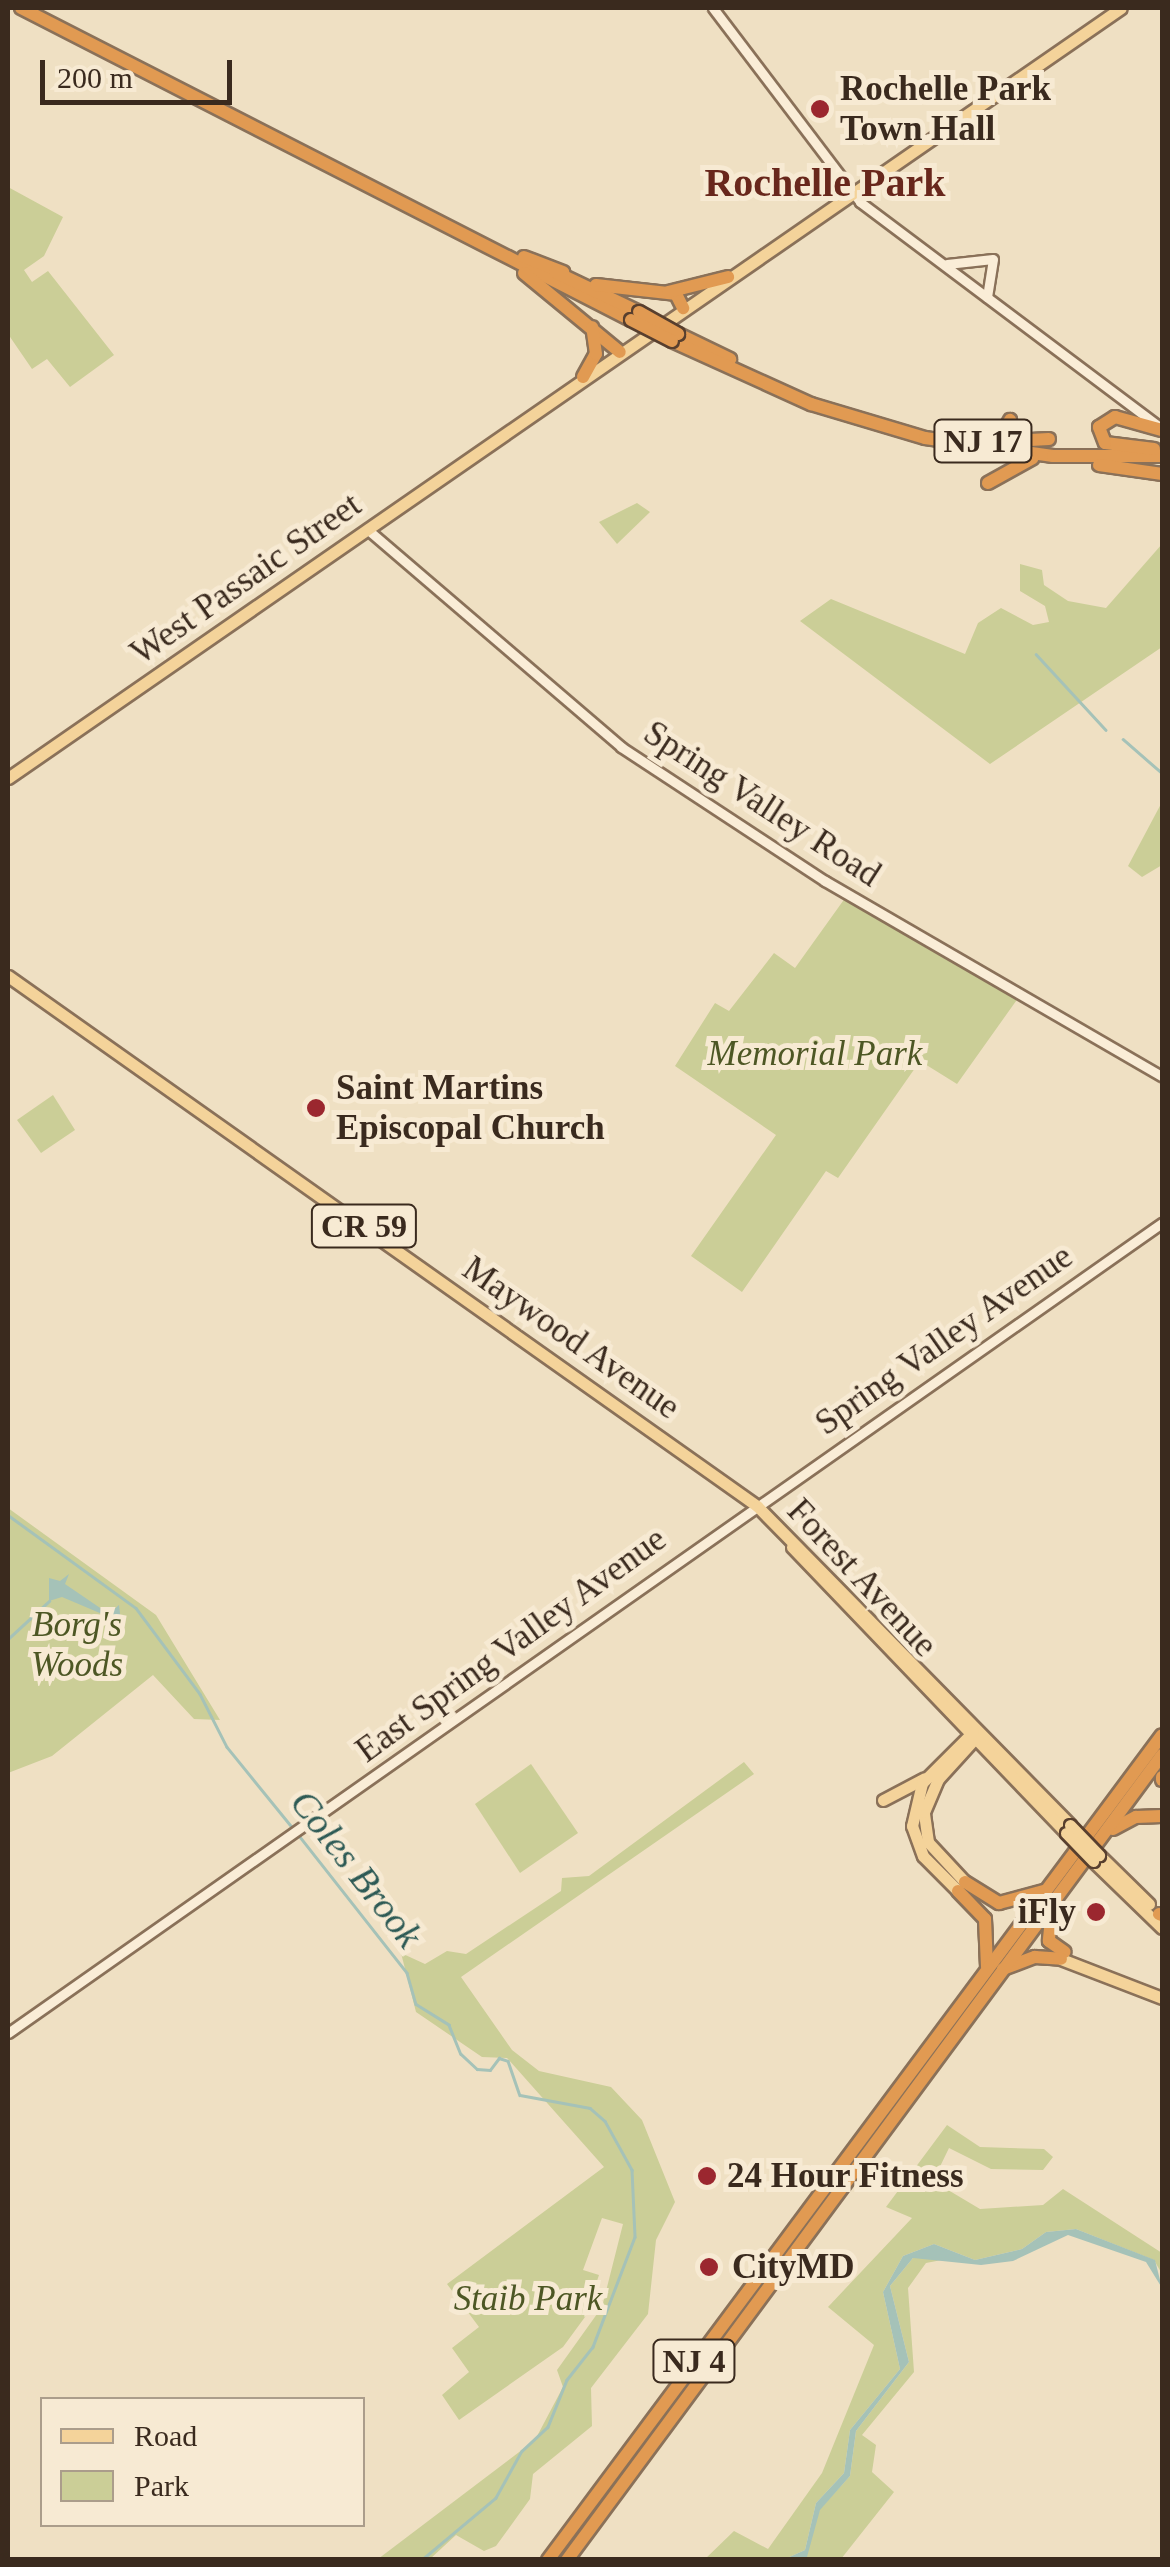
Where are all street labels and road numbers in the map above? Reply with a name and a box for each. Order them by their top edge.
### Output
road number: NJ 17 [933,414,1033,468]
street label: West Passaic Street [123,484,369,674]
street label: Spring Valley Road [636,712,888,896]
road number: CR 59 [309,1199,419,1253]
street label: Spring Valley Avenue [806,1235,1082,1445]
street label: Maywood Avenue [454,1247,688,1429]
street label: Forest Avenue [778,1490,946,1666]
street label: East Spring Valley Avenue [347,1518,675,1772]
road number: NJ 4 [652,2334,736,2388]

